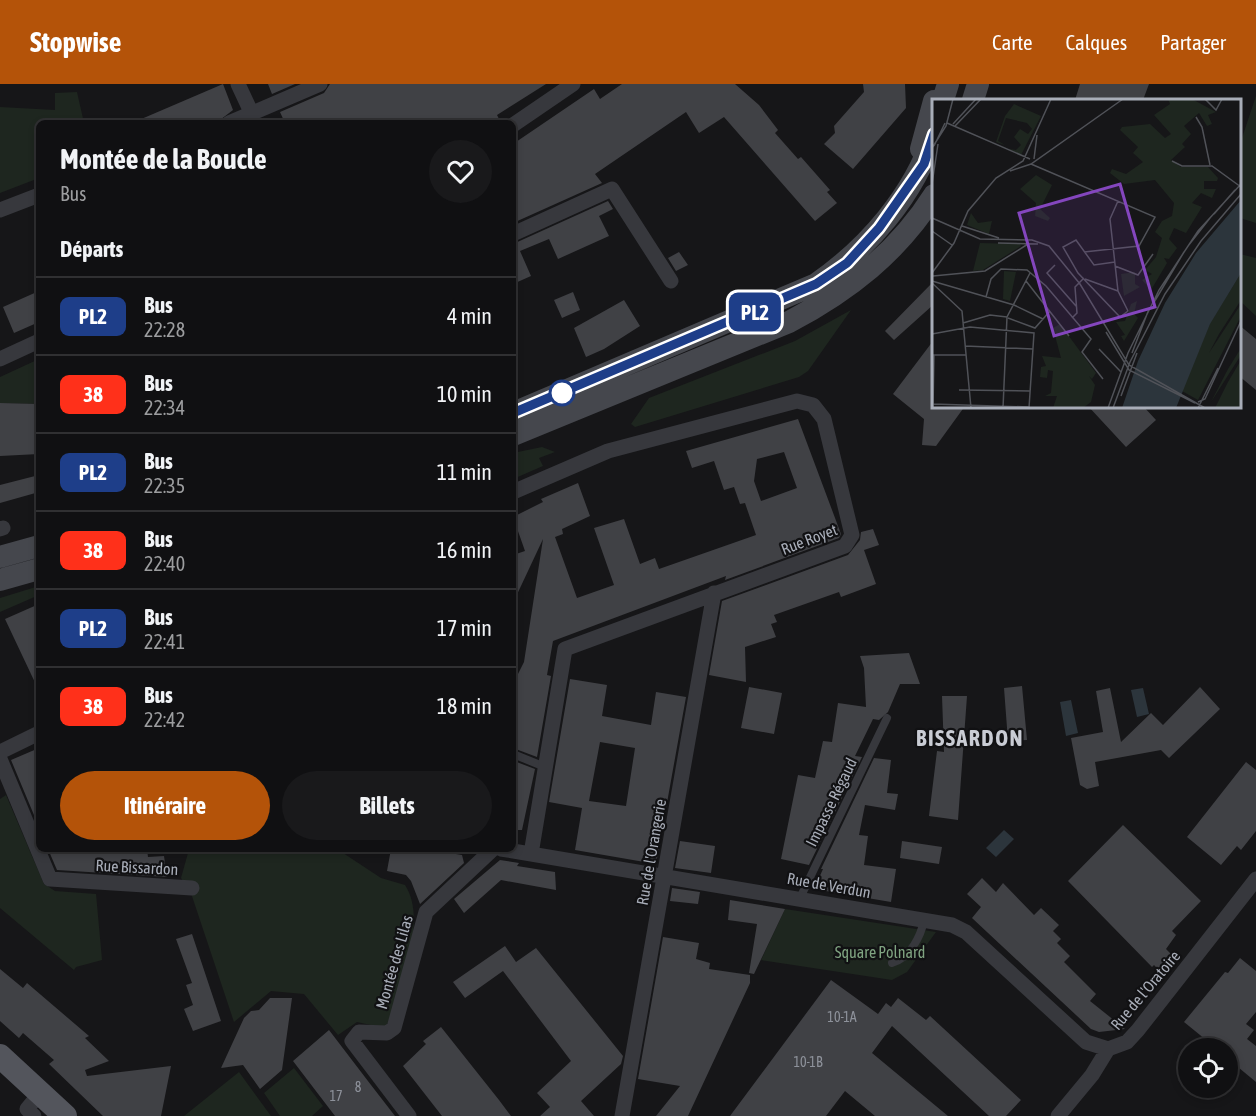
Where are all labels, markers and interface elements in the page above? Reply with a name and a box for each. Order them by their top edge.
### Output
text: Stopwise [30,26,121,58]
text: Carte [992,30,1033,54]
text: Calques [1066,30,1127,54]
text: Partager [1160,30,1226,54]
inset map [932,99,1241,408]
button: heart [429,140,492,203]
text: Montée de la Boucle [60,143,267,175]
text: Bus [60,182,86,205]
text: Départs [60,236,123,262]
text: Bus [144,292,173,318]
line badge: PL2 [720,292,789,332]
text: PL2 [741,300,769,324]
text: 4 min [447,303,492,329]
text: PL2 [79,304,107,328]
text: 22:28 [144,318,185,341]
text: Bus [144,370,173,396]
unlabelled marker [549,380,575,406]
text: 10 min [437,381,492,407]
text: 38 [83,382,103,406]
text: 22:34 [144,396,185,419]
text: Bus [144,448,173,474]
text: 11 min [437,459,492,485]
text: PL2 [79,460,107,484]
text: 22:35 [144,474,185,497]
street label: Rue Royet [778,520,840,559]
text: Bus [144,526,173,552]
text: 16 min [437,537,492,563]
text: 38 [83,538,103,562]
text: 22:40 [144,552,185,575]
text: Bus [144,604,173,630]
text: 17 min [437,615,492,641]
text: PL2 [79,616,107,640]
text: 22:41 [144,630,185,653]
text: Bus [144,682,173,708]
text: 18 min [437,693,492,719]
text: 38 [83,694,103,718]
text: 22:42 [144,708,185,731]
district label: BISSARDON [916,725,1024,751]
street label: Impasse Régaud [802,755,861,850]
button: Itinéraire [60,771,270,840]
button: Billets [282,771,492,840]
street label: Rue de l'Orangerie [633,797,670,907]
street label: Rue Bissardon [95,856,179,878]
street label: Rue de Verdun [786,869,872,901]
street label: Montée des Lilas [372,913,416,1011]
park label: Square Polnard [835,943,925,962]
street label: Rue de l'Oratoire [1107,947,1183,1033]
house number: 10-1A [827,1009,857,1025]
map controls [1178,1038,1238,1098]
button: locate [1178,1038,1238,1098]
house number: 10-1B [793,1054,823,1070]
house number: 8 [355,1079,362,1095]
house number: 17 [329,1088,343,1104]

